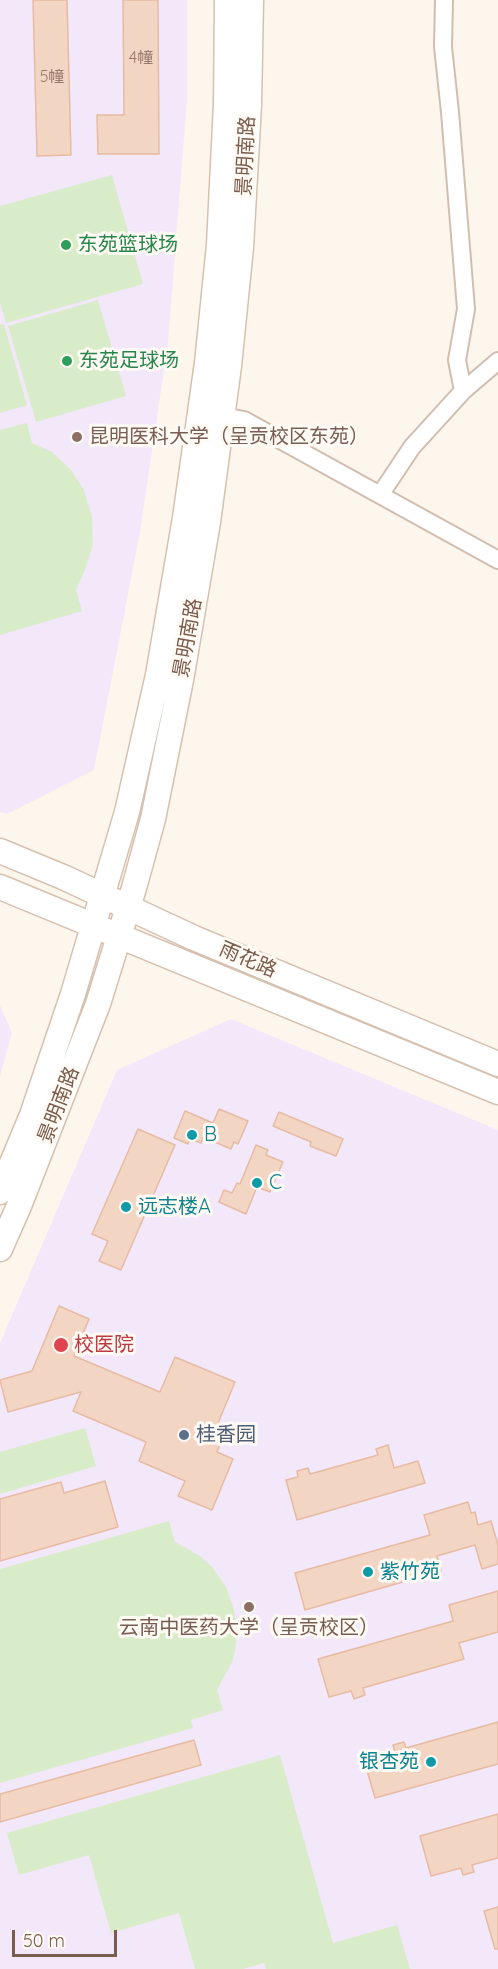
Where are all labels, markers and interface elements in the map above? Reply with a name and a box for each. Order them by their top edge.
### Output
house number: 4幢 [129,48,153,68]
house number: 5幢 [40,67,64,87]
street label: 景明南路 [232,115,260,197]
place label: 东苑篮球场 [78,233,178,257]
marker: 东苑篮球场 [59,238,73,252]
place label: 东苑足球场 [79,349,179,373]
marker: 东苑足球场 [60,354,74,368]
place label: 昆明医科大学（呈贡校区东苑） [89,425,369,449]
marker: 昆明医科大学（呈贡校区东苑） [70,430,84,444]
street label: 景明南路 [169,597,207,679]
street label: 雨花路 [216,937,280,983]
street label: 景明南路 [33,1063,85,1147]
place label: B [204,1123,217,1147]
marker: B [185,1128,199,1142]
place label: C [269,1171,282,1195]
marker: C [250,1176,264,1190]
place label: 远志楼A [138,1195,211,1219]
marker: 远志楼A [119,1200,133,1214]
place label: 校医院 [74,1333,134,1357]
marker: 校医院 [52,1336,70,1354]
place label: 桂香园 [196,1423,256,1447]
marker: 桂香园 [177,1428,191,1442]
place label: 紫竹苑 [380,1560,440,1584]
marker: 紫竹苑 [361,1565,375,1579]
marker: 云南中医药大学（呈贡校区） [242,1600,256,1614]
place label: 云南中医药大学（呈贡校区） [119,1616,379,1640]
place label: 银杏苑 [359,1750,419,1774]
marker: 银杏苑 [424,1755,438,1769]
scale bar [15,1918,120,1956]
text: 50 m [23,1929,65,1952]

